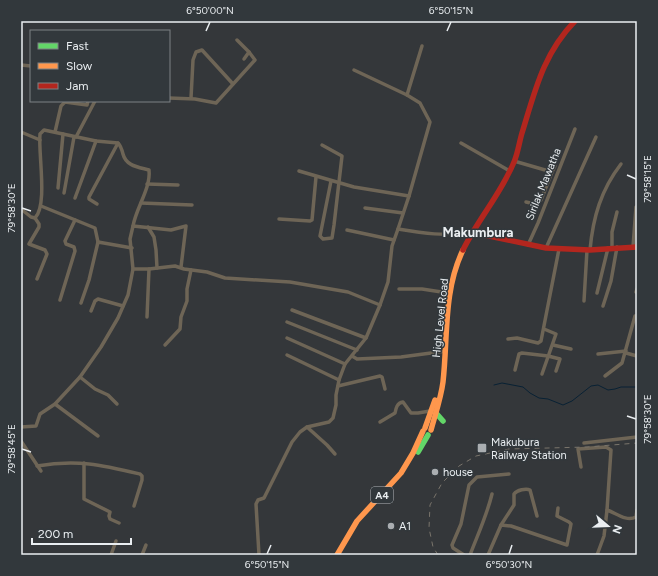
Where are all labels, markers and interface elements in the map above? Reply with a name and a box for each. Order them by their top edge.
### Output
text: 6°50'00"N [186,4,234,17]
text: 6°50'15"N [429,4,473,17]
legend [30,30,170,102]
text: Fast [66,39,89,53]
text: Slow [66,59,93,73]
text: Jam [66,79,89,93]
street label: Sirilak Mawatha [523,146,564,222]
text: 79°58'15"E [641,155,654,203]
text: 79°58'30"E [5,183,18,233]
district label: Makumbura [443,225,513,240]
street label: High Level Road [430,278,451,358]
text: 79°58'30"E [641,394,654,444]
text: 79°58'45"E [5,424,18,474]
place label: Makubura Railway Station [491,436,567,462]
marker: Makubura Railway Station [476,442,488,454]
place label: house [443,466,473,479]
marker: house [430,467,440,477]
road number: A4 [371,487,393,503]
north arrow [588,506,628,546]
scale bar [32,520,131,546]
place label: A1 [399,520,411,533]
marker: A1 [386,521,396,531]
text: N [609,523,625,535]
text: 200 m [38,527,73,541]
text: 6°50'15"N [245,558,289,571]
text: 6°50'30"N [486,558,532,571]

